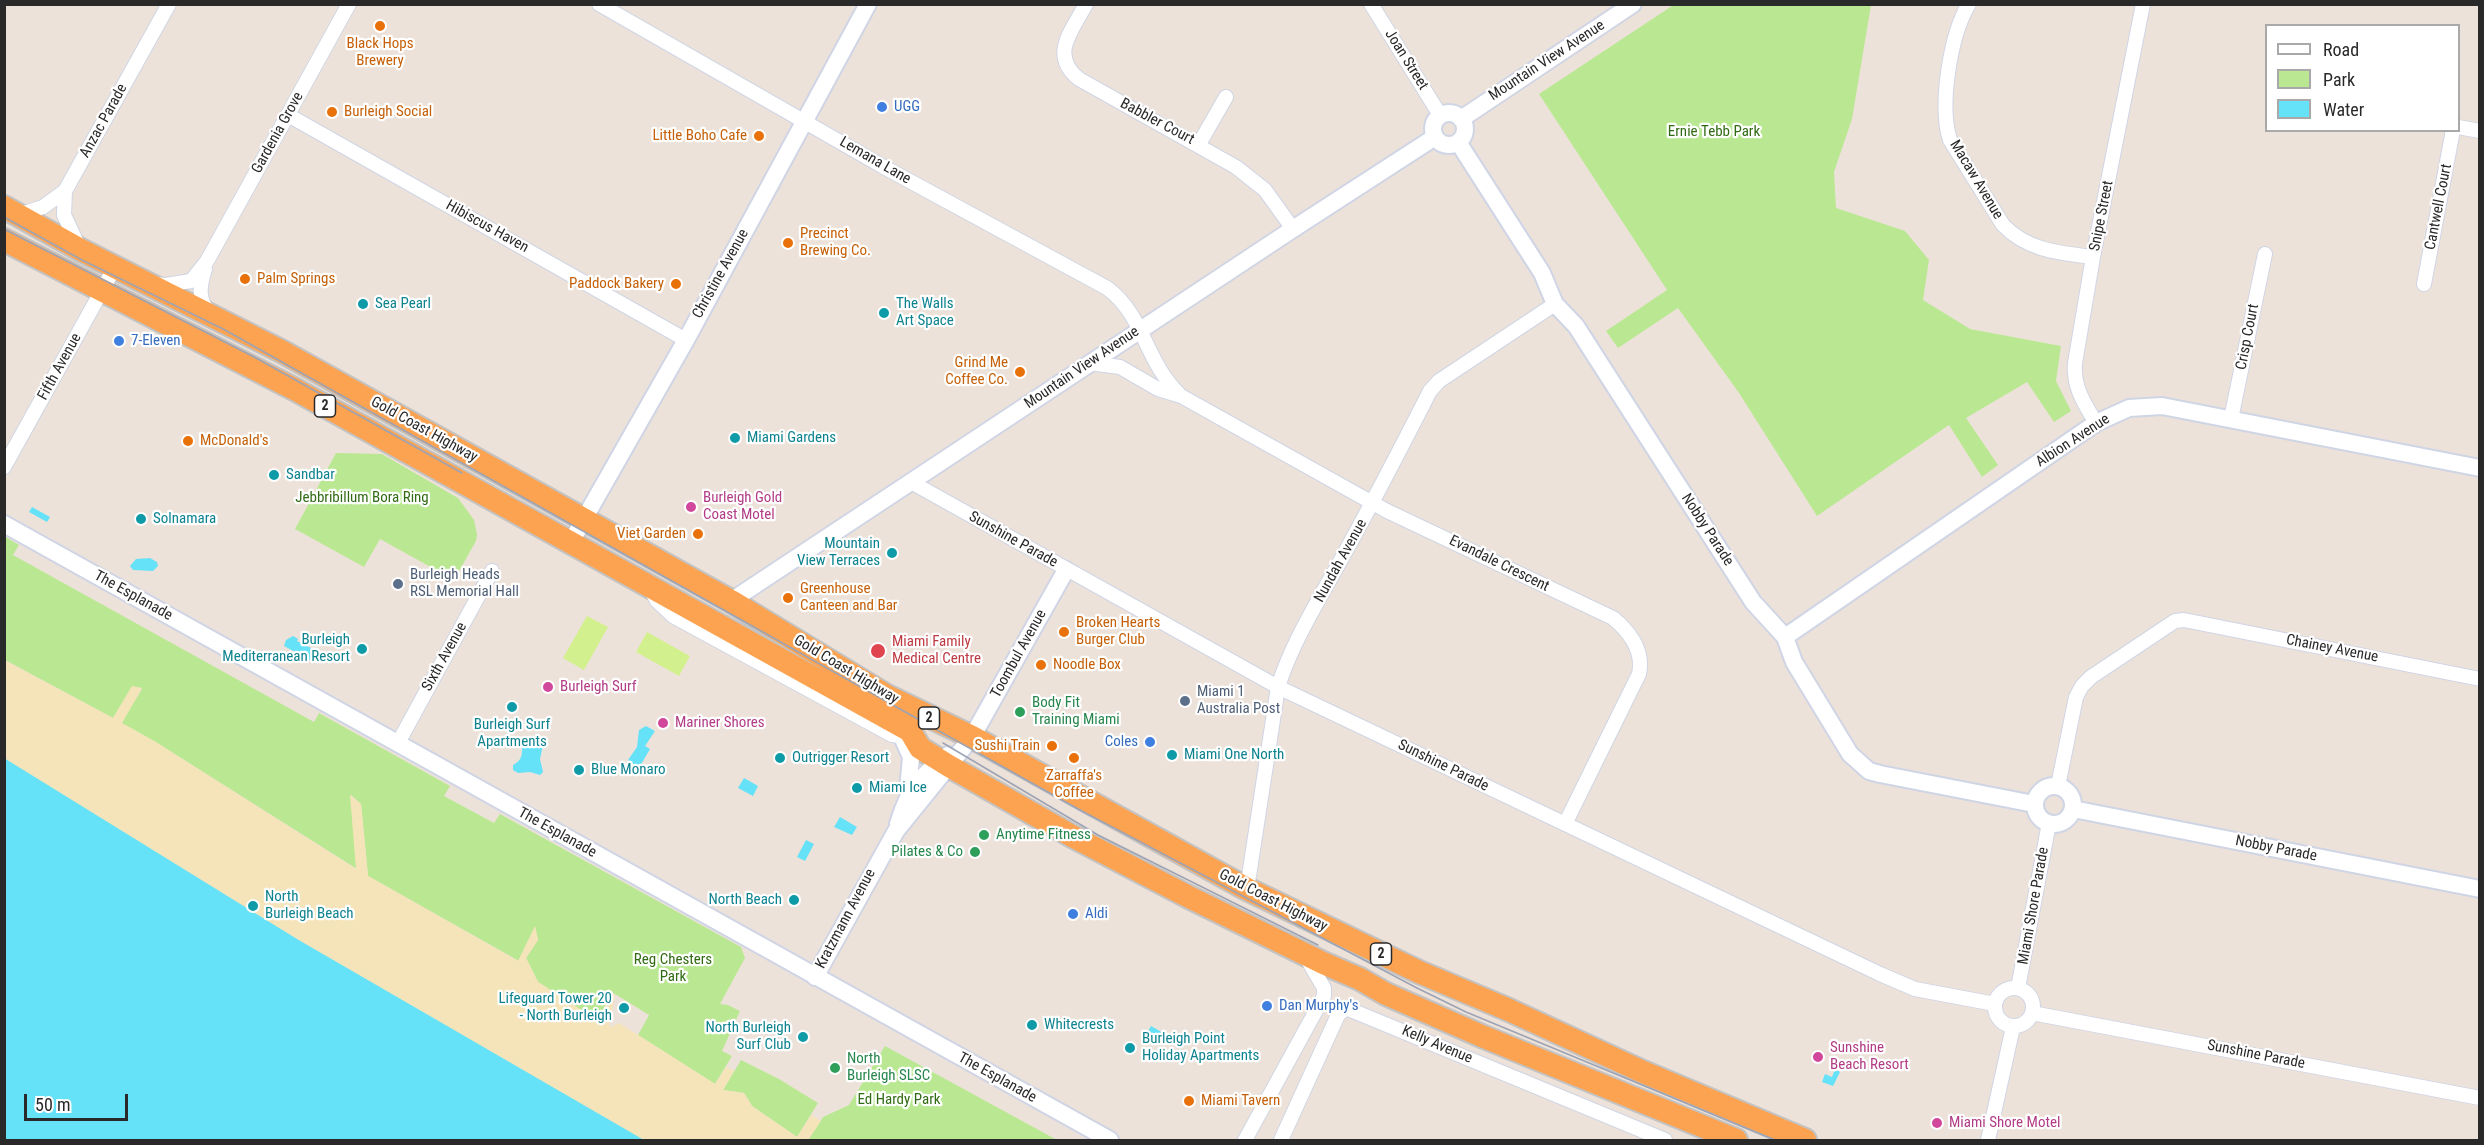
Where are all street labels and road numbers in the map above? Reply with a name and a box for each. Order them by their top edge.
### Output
street label: Mountain View Avenue [1486,17,1608,105]
street label: Joan Street [1380,26,1432,94]
street label: Anzac Parade [76,81,132,161]
street label: Gardenia Grove [248,89,308,177]
street label: Babbler Court [1117,95,1197,149]
street label: Lemana Lane [836,133,914,189]
street label: Macaw Avenue [1945,137,2007,223]
street label: Cantwell Court [2422,163,2456,251]
street label: Snipe Street [2086,179,2118,253]
street label: Hibiscus Haven [442,197,532,257]
street label: Christine Avenue [689,226,753,322]
street label: Crisp Court [2233,302,2263,372]
street label: Mountain View Avenue [1021,323,1143,413]
street label: Fifth Avenue [34,330,86,404]
street label: Gold Coast Highway [368,393,480,467]
road number: 2 [314,395,336,417]
street label: Albion Avenue [2033,410,2113,472]
street label: Nobby Parade [1677,490,1737,570]
street label: Sunshine Parade [965,508,1061,572]
street label: Nundah Avenue [1311,516,1371,606]
street label: Evandale Crescent [1446,532,1552,596]
street label: The Esplanade [91,567,175,625]
street label: Toombul Avenue [987,607,1051,701]
street label: Sixth Avenue [419,619,471,695]
street label: Chainey Avenue [2284,631,2380,667]
street label: Gold Coast Highway [790,632,902,708]
road number: 2 [918,707,940,729]
street label: Sunshine Parade [1395,736,1491,796]
street label: The Esplanade [515,804,599,862]
street label: Nobby Parade [2234,832,2318,866]
street label: Miami Shore Parade [2015,846,2053,966]
street label: Kratzmann Avenue [812,866,880,972]
street label: Gold Coast Highway [1216,866,1330,936]
road number: 2 [1370,943,1392,965]
street label: Kelly Avenue [1399,1022,1475,1068]
street label: Sunshine Parade [2206,1037,2306,1073]
street label: The Esplanade [955,1049,1039,1107]

